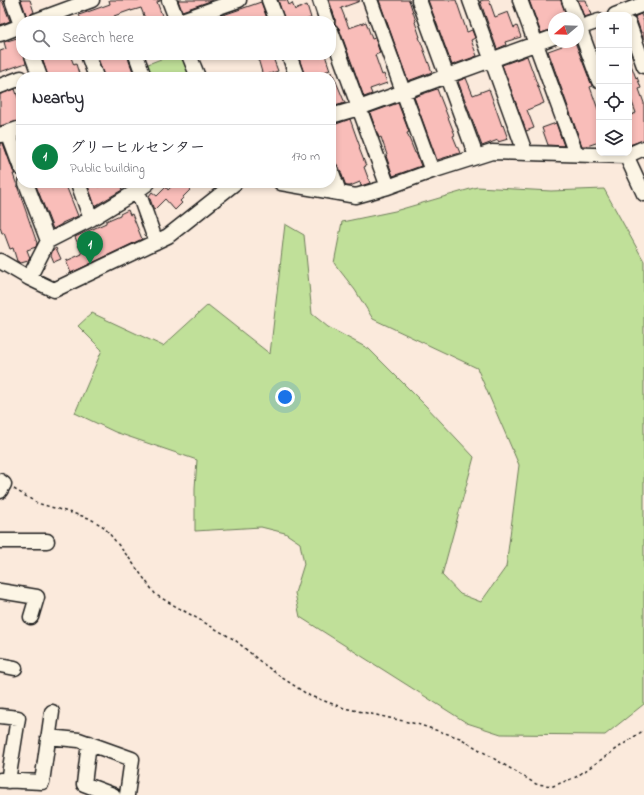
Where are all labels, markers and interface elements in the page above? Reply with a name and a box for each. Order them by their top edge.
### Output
north arrow [548,12,584,48]
map controls [596,12,632,156]
button: + [596,12,632,48]
search box [16,16,336,60]
icon: search [30,27,52,49]
text: Search here [62,27,134,49]
button: − [596,48,632,84]
button: locate [596,84,632,120]
text: Nearby [32,86,84,111]
button: layers [596,120,632,156]
text: グリーヒルセンター [70,137,205,159]
text: 1 [43,147,47,166]
text: 170 m [292,147,320,166]
text: Public building [70,159,145,178]
pin: 1 [77,231,103,264]
your location [275,387,295,407]

